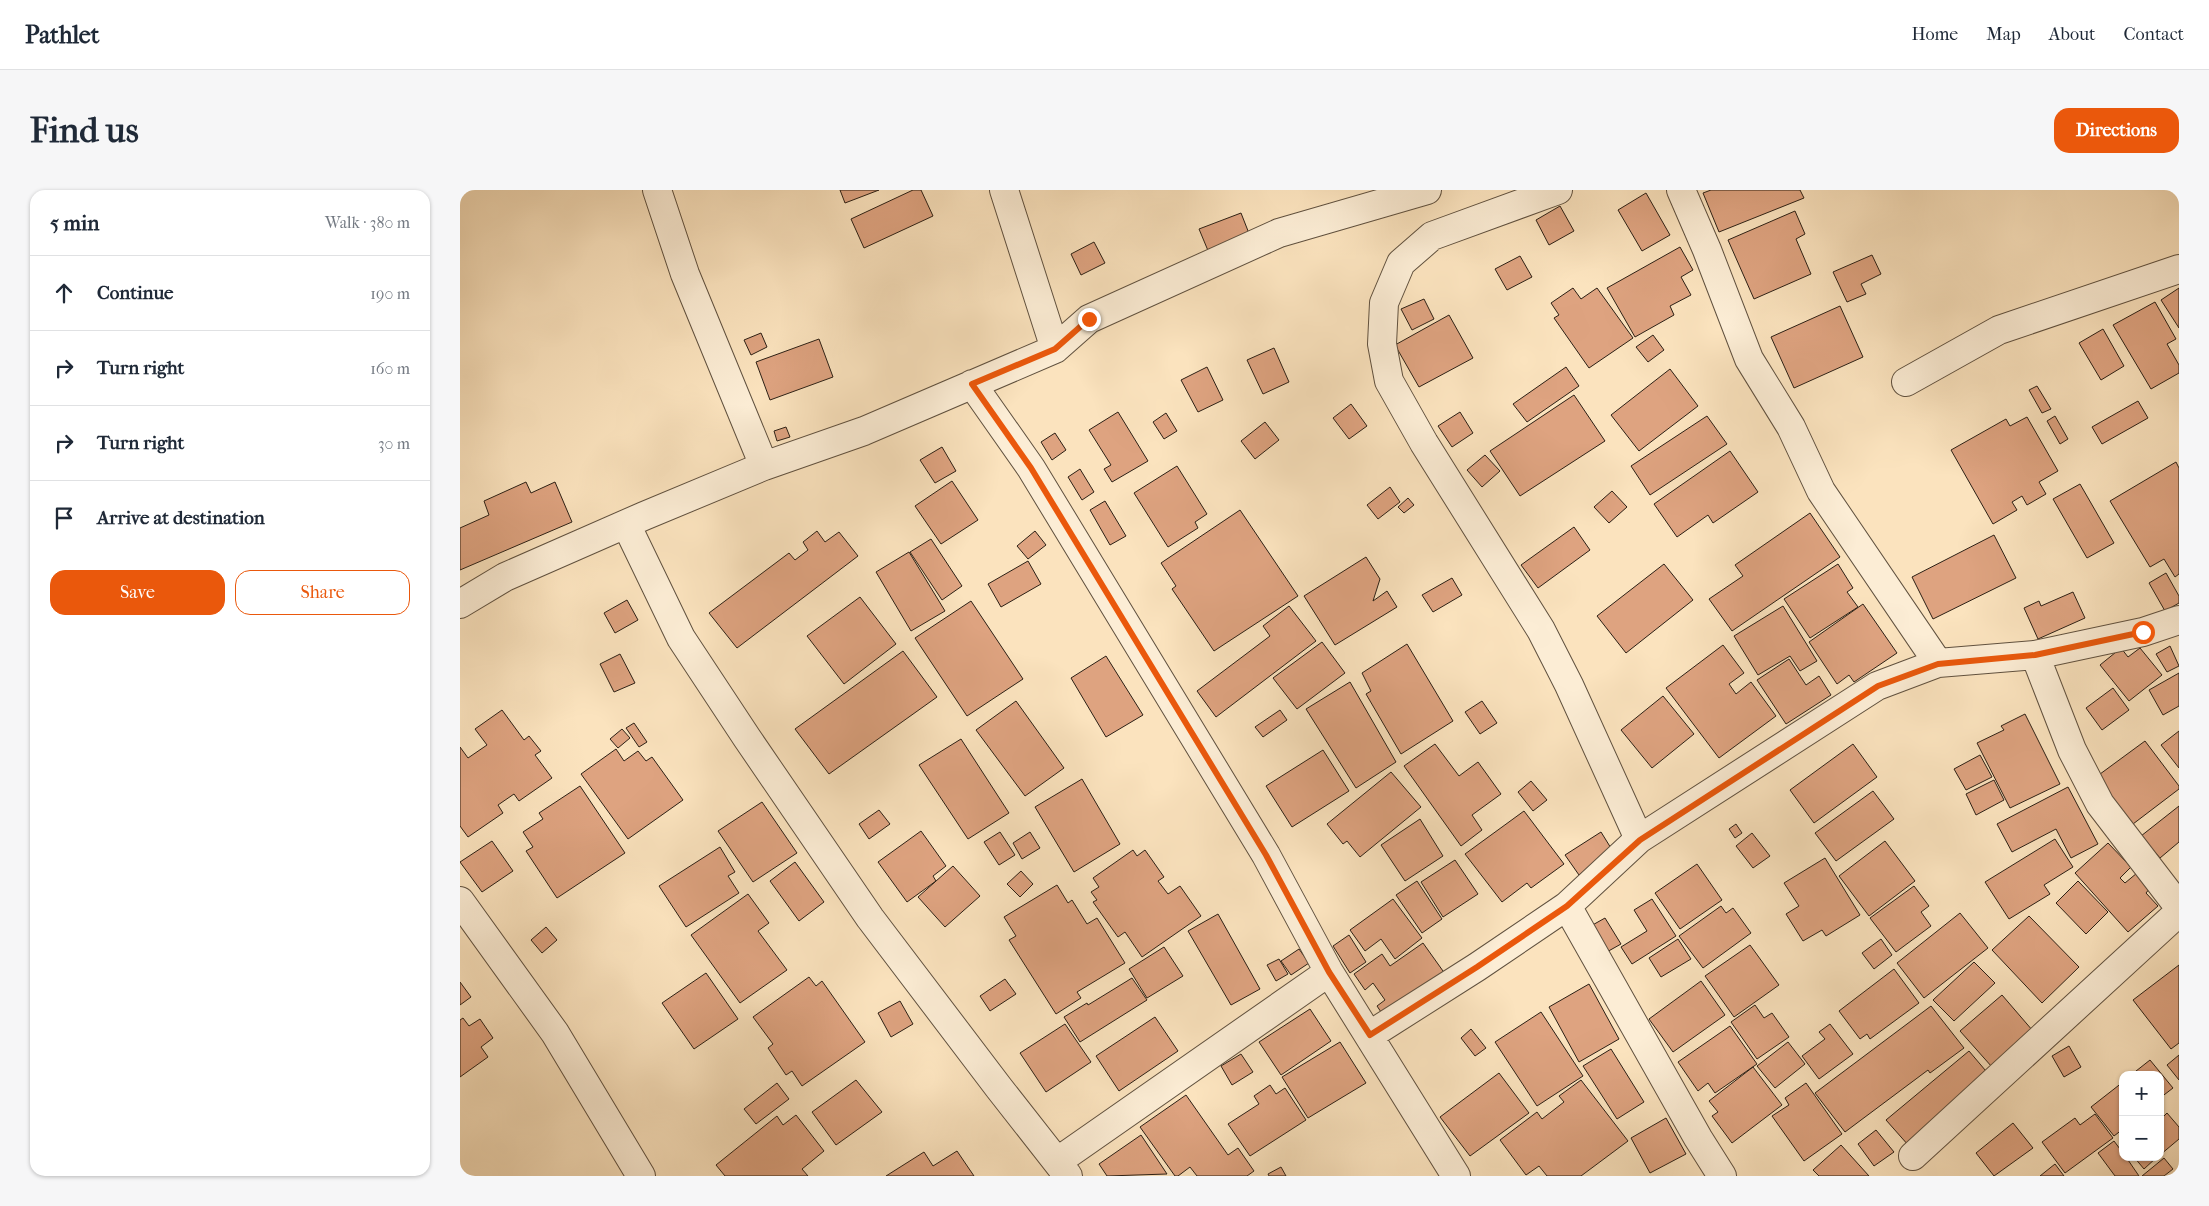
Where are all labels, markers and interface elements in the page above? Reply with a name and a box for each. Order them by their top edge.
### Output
text: Pathlet [25,21,99,49]
text: Home [1911,24,1958,45]
text: Map [1986,24,2021,45]
text: About [2049,24,2095,45]
text: Contact [2123,24,2184,45]
button: Directions [2054,108,2179,153]
text: Find us [30,110,139,151]
text: 5 min [50,211,99,235]
text: Walk · 380 m [325,213,410,232]
icon: ahead [50,279,78,307]
text: Continue [97,282,173,304]
text: 190 m [370,284,410,303]
route end [1078,308,1101,331]
icon: right [50,354,78,382]
text: Turn right [97,357,184,379]
text: 160 m [370,359,410,378]
icon: right [50,429,78,457]
text: Turn right [97,432,184,454]
text: 30 m [378,434,410,453]
icon: arrive [50,504,78,532]
text: Arrive at destination [97,507,265,529]
button: Save [50,570,225,615]
button: Share [235,570,410,615]
route start [2132,621,2155,644]
map controls [2119,1071,2164,1161]
button: + [2119,1071,2164,1116]
button: − [2119,1116,2164,1161]

